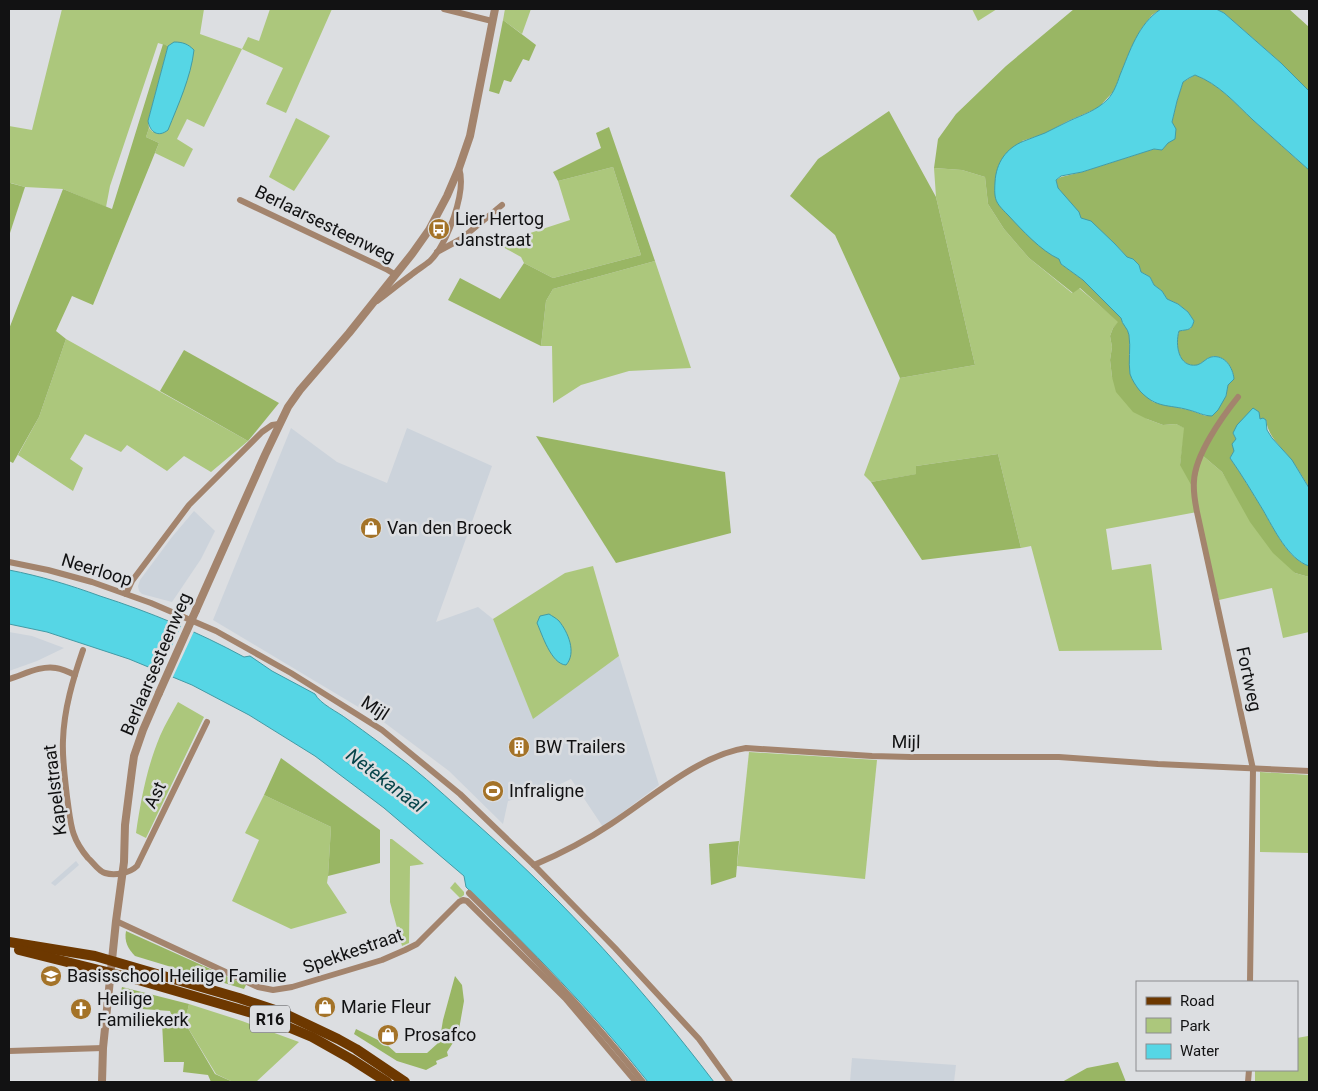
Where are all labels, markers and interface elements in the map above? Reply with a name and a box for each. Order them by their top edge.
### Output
street label: Berlaarsesteenweg [252,181,399,267]
place label: Lier Hertog Janstraat [455,208,544,250]
bus stop icon: Lier Hertog Janstraat [427,217,451,241]
shop icon: Van den Broeck [359,516,383,540]
place label: Van den Broeck [387,517,513,538]
street label: Neerloop [59,549,135,590]
street label: Berlaarsesteenweg [116,589,195,738]
street label: Fortweg [1232,645,1267,713]
street label: Mijl [357,691,393,724]
street label: Mijl [891,731,921,752]
building icon: BW Trailers [507,735,531,759]
place label: BW Trailers [535,736,626,757]
street label: Kapelstraat [38,743,71,837]
water label: Netekanaal [342,743,430,818]
street label: Ast [139,778,170,811]
sports icon: Infraligne [481,779,505,803]
place label: Infraligne [509,780,584,801]
street label: Spekkestraat [300,924,406,977]
school or university icon: Basisschool Heilige Familie [39,964,63,988]
place label: Basisschool Heilige Familie [67,965,287,986]
legend [1136,981,1298,1071]
place label: Heilige Familiekerk [97,988,189,1030]
text: Road [1180,992,1214,1010]
shop icon: Marie Fleur [313,995,337,1019]
place label: Marie Fleur [341,996,431,1017]
church icon: Heilige Familiekerk [69,997,93,1021]
road number: R16 [250,1006,290,1032]
text: Park [1180,1017,1211,1035]
shop icon: Prosafco [376,1023,400,1047]
place label: Prosafco [404,1024,476,1045]
text: Water [1180,1042,1219,1060]

